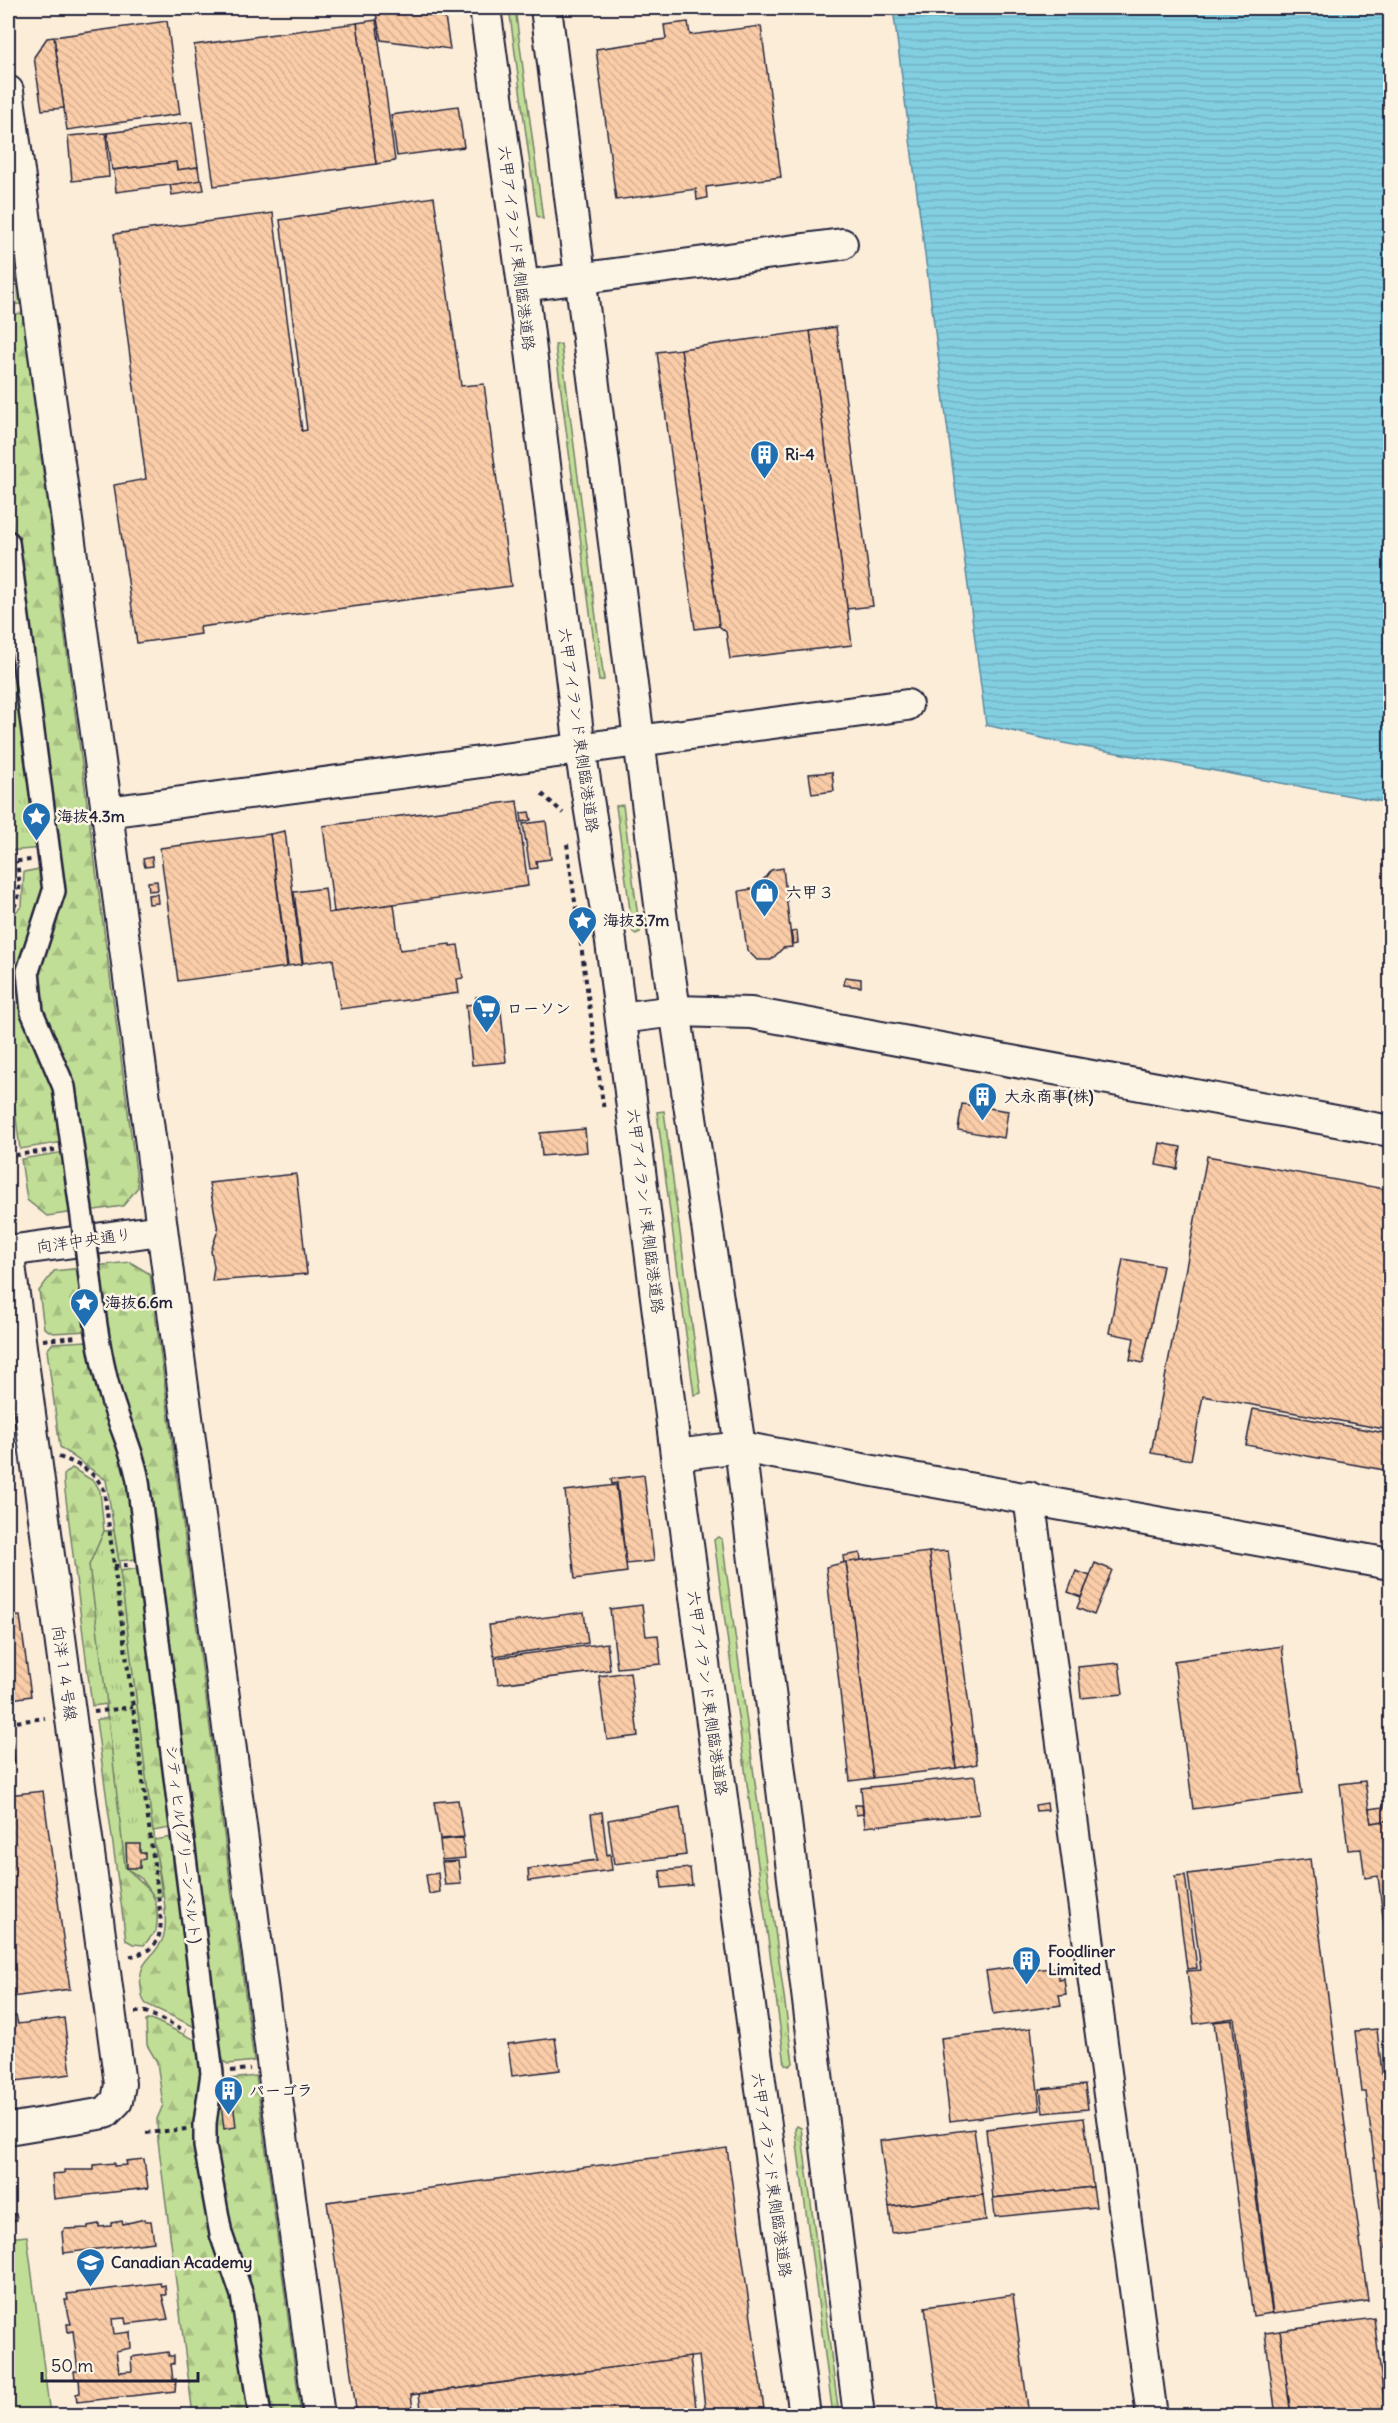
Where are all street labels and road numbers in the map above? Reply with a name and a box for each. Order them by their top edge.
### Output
street label: 六甲アイランド東側臨港道路 [494,144,540,352]
street label: 六甲アイランド東側臨港道路 [555,626,603,834]
street label: 六甲アイランド東側臨港道路 [623,1107,669,1315]
street label: 向洋中央通り [35,1223,133,1257]
street label: 六甲アイランド東側臨港道路 [684,1589,732,1797]
street label: 向洋１４号線 [48,1624,82,1722]
street label: シティヒル(グリーンベルト) [162,1743,206,1945]
street label: 六甲アイランド東側臨港道路 [748,2071,796,2279]

